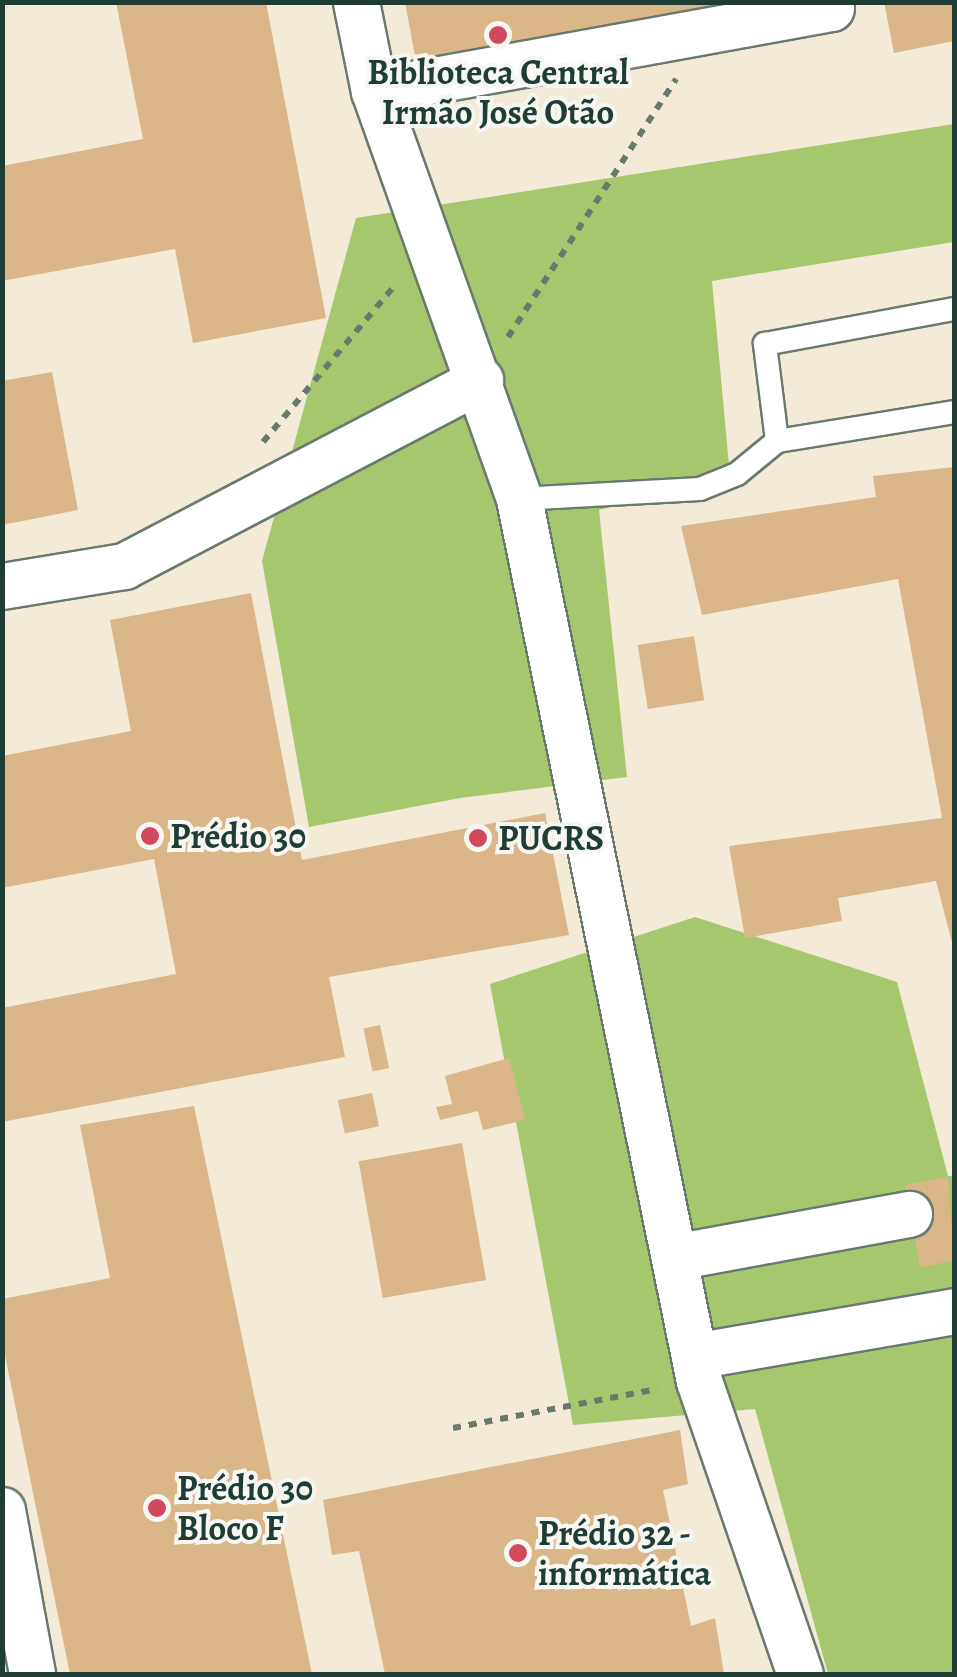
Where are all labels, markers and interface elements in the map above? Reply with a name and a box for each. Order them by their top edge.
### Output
marker: Biblioteca Central Irmão José Otão [487,24,509,46]
place label: Biblioteca Central Irmão José Otão [367,51,629,133]
place label: Prédio 30 [170,815,306,857]
place label: PUCRS [498,817,604,859]
marker: Prédio 30 [139,825,161,847]
marker: PUCRS [467,827,489,849]
place label: Prédio 30 Bloco F [177,1467,313,1549]
marker: Prédio 30 Bloco F [146,1497,168,1519]
place label: Prédio 32 - informática [538,1512,711,1594]
marker: Prédio 32 - informática [507,1542,529,1564]

